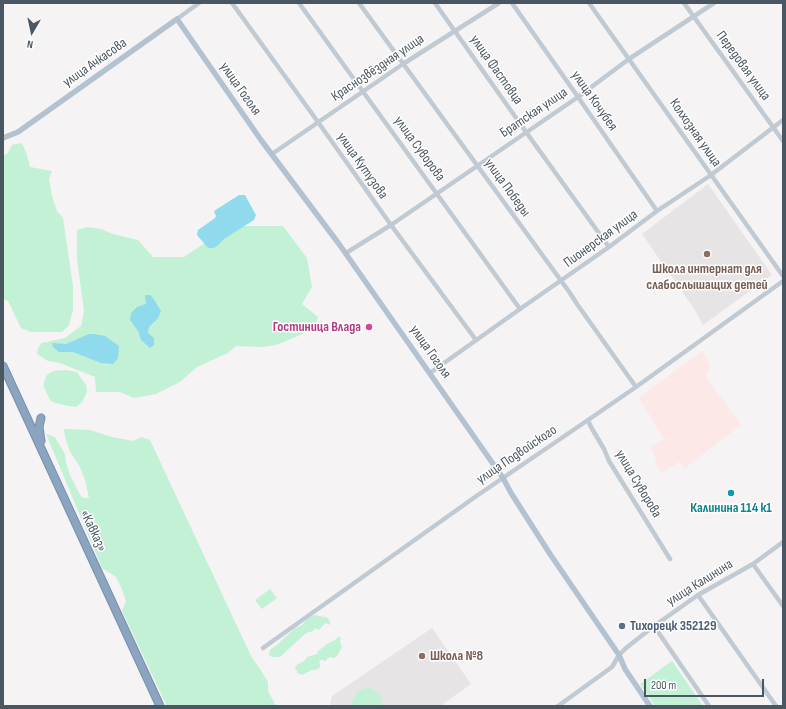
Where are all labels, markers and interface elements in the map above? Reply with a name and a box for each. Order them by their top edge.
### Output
north arrow [12,12,52,52]
street label: Передовая улица [712,28,774,104]
street label: Краснозвёздная улица [328,31,428,105]
street label: улица Фастовца [466,32,526,108]
street label: улица Ачкасова [60,35,130,91]
text: N [26,37,34,51]
street label: улица Гоголя [216,59,264,119]
street label: улица Кочубея [567,68,621,134]
street label: Братская улица [497,84,571,142]
street label: Колхозная улица [665,96,725,170]
street label: улица Суворова [390,113,448,185]
street label: улица Кутузова [333,129,391,203]
street label: улица Победы [480,156,534,220]
street label: Пионерская улица [561,207,641,271]
marker: Школа интернат для слабослышащих детей [702,249,712,259]
place label: Школа интернат для слабослышащих детей [646,261,768,294]
place label: Гостиница Влада [273,319,361,335]
marker: Гостиница Влада [364,322,374,332]
street label: улица Гоголя [406,322,454,382]
street label: улица Подвойского [474,422,560,488]
street label: улица Суворова [611,447,665,521]
marker: Калинина 114 к1 [726,488,736,498]
place label: Калинина 114 к1 [690,500,772,516]
street label: «Кавказ» [76,507,110,555]
street label: улица Калинина [664,556,736,610]
place label: Тихорецк 352129 [630,618,717,634]
marker: Тихорецк 352129 [617,621,627,631]
place label: Школа №8 [430,648,483,664]
marker: Школа №8 [417,651,427,661]
scale bar [646,671,766,697]
text: 200 m [651,678,676,693]

